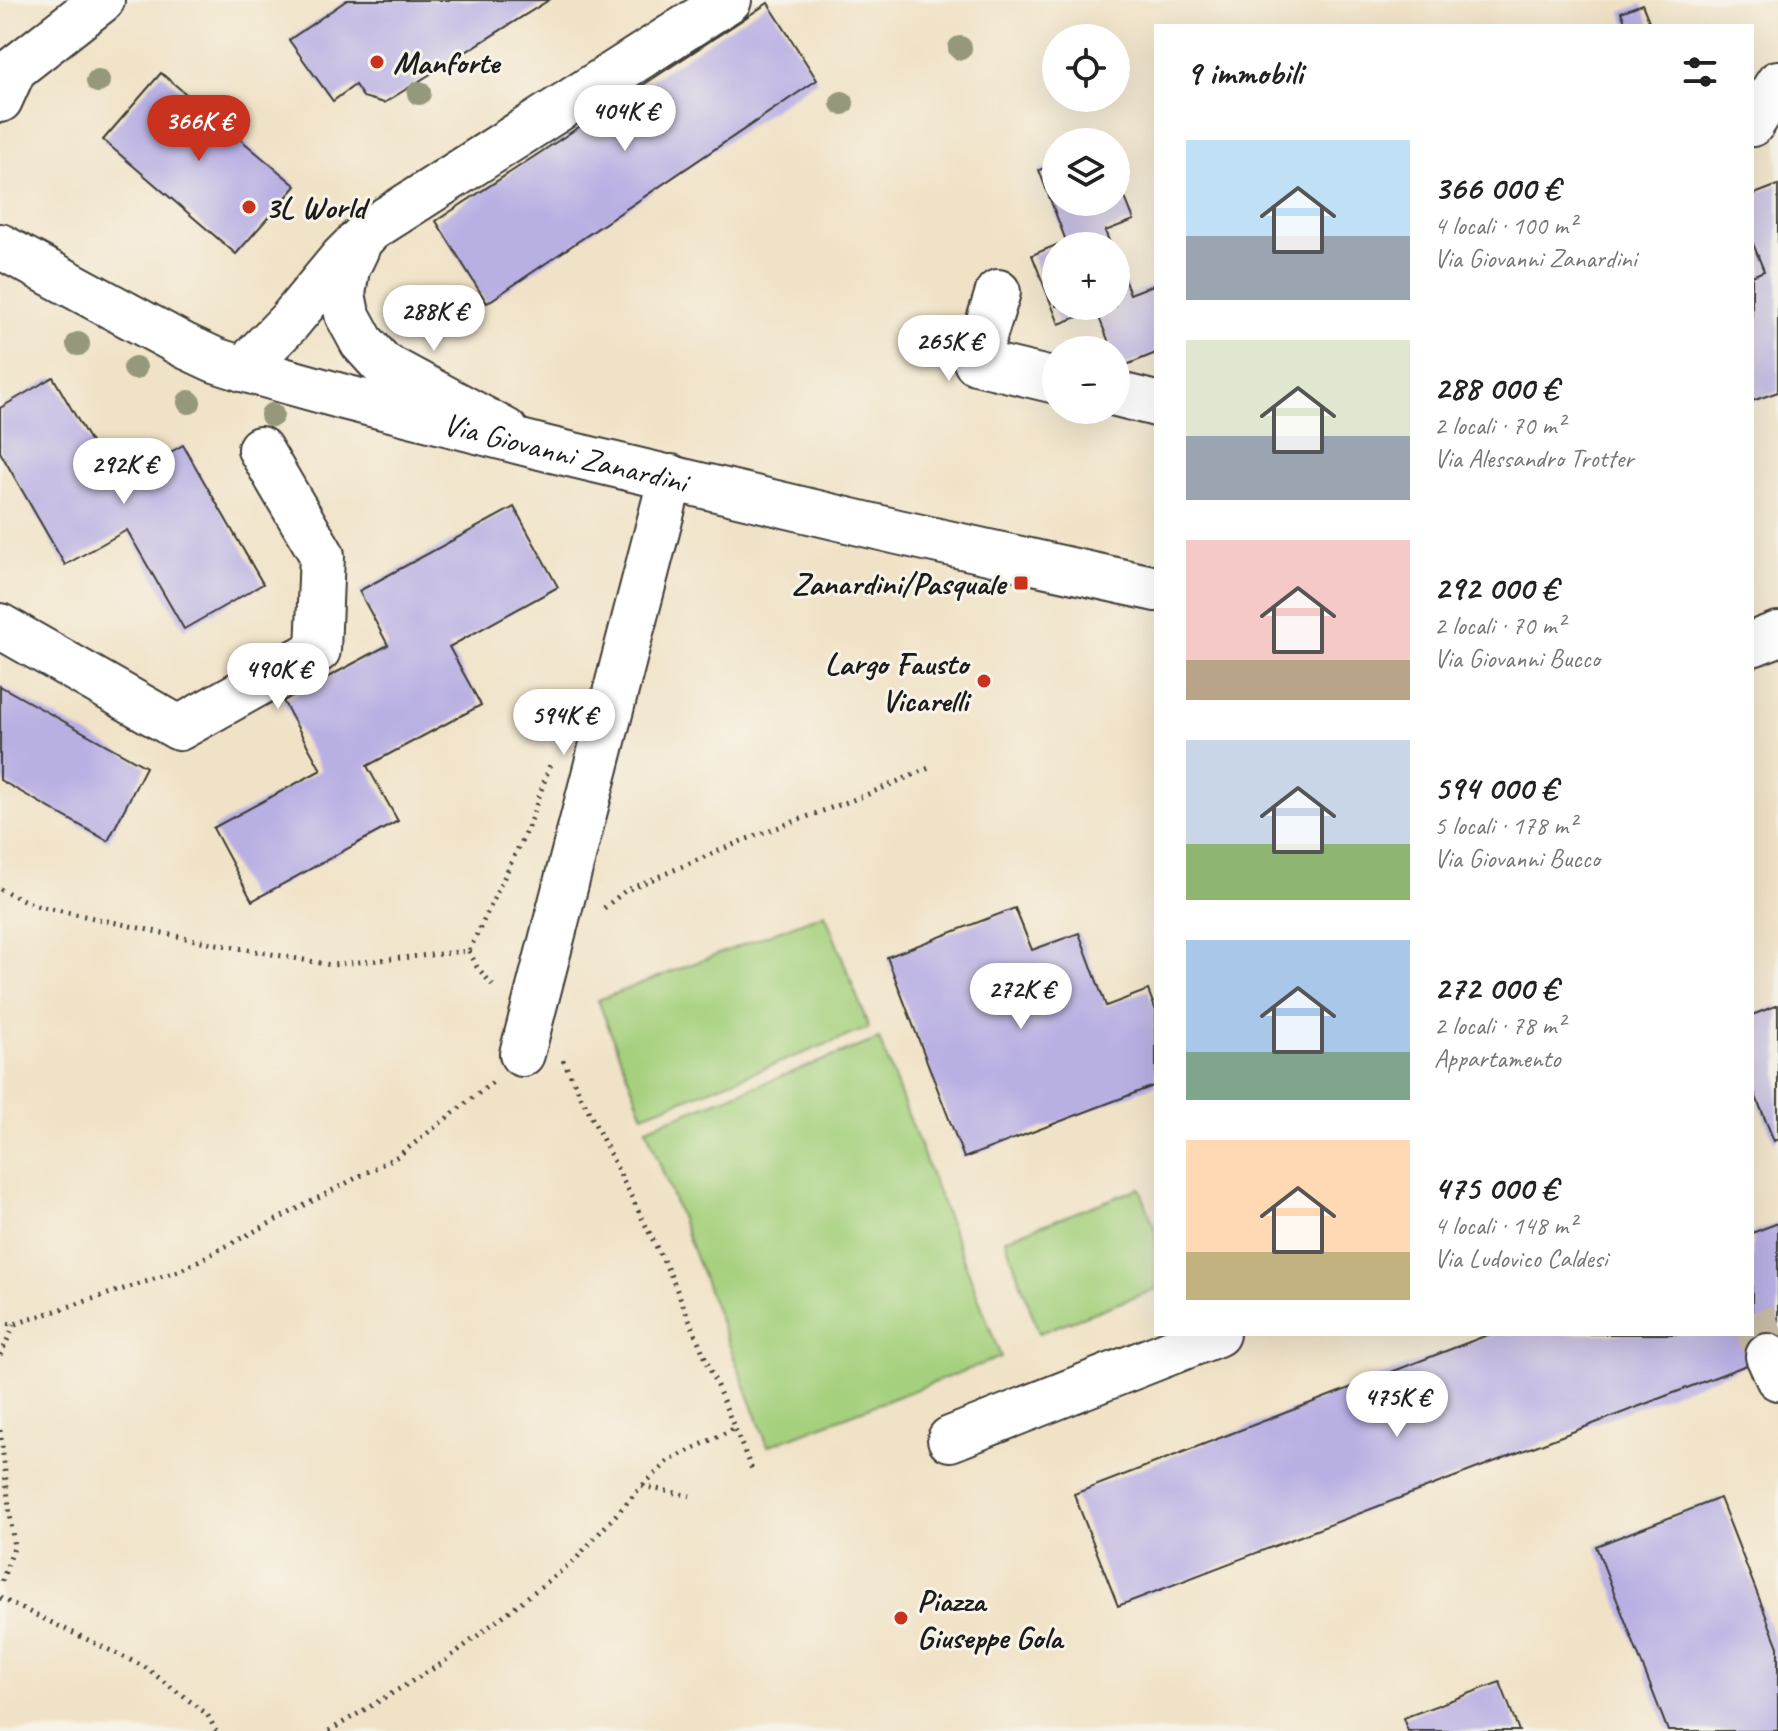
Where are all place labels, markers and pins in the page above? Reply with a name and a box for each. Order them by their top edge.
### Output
place label: Manforte [393,42,502,83]
marker: Manforte [368,53,386,71]
pin: 404K € [560,85,690,153]
pin: 366K € [134,95,264,163]
place label: 3L World [265,187,371,228]
marker: 3L World [240,198,258,216]
pin: 288K € [369,285,499,353]
pin: 265K € [884,315,1014,383]
pin: 292K € [59,438,189,506]
place label: Zanardini/Pasquale [792,563,1008,604]
marker: Zanardini/Pasquale [1012,574,1030,592]
pin: 490K € [213,643,343,711]
place label: Largo Fausto Vicarelli [825,643,972,721]
marker: Largo Fausto Vicarelli [975,672,993,690]
pin: 594K € [499,689,629,757]
pin: 272K € [956,963,1086,1031]
pin: 475K € [1332,1371,1462,1439]
place label: Piazza Giuseppe Gola [917,1580,1065,1658]
marker: Piazza Giuseppe Gola [892,1609,910,1627]

